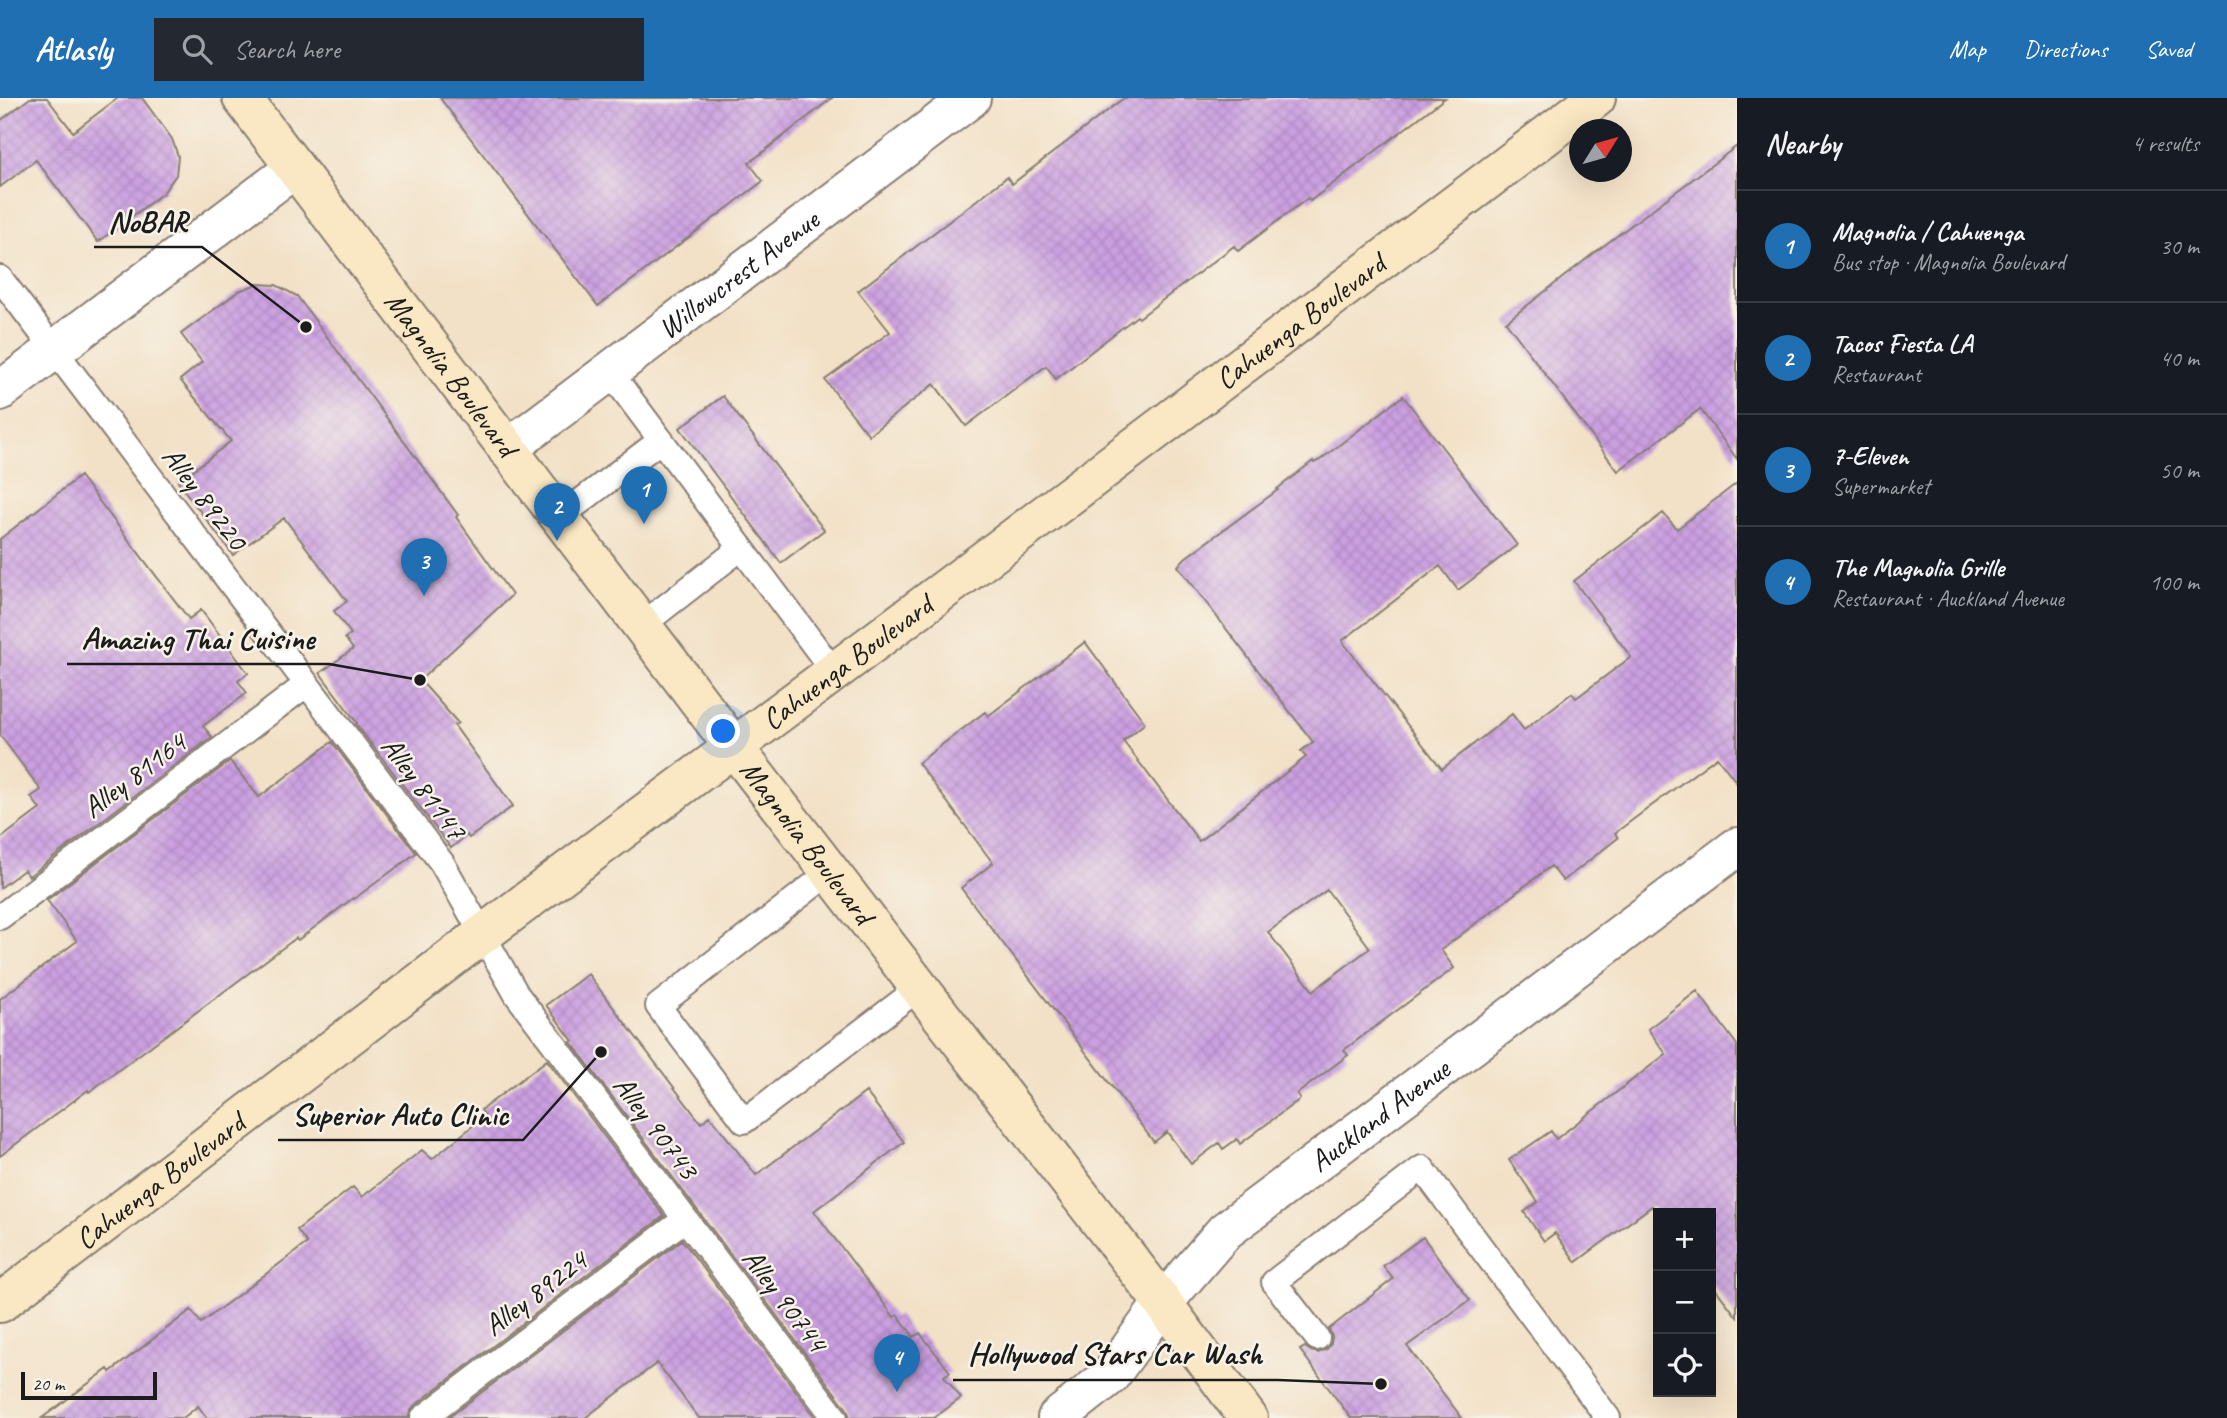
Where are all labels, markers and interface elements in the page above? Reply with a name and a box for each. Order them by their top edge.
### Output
search box [154,18,644,81]
text: Atlasly [35,28,112,70]
icon: search [178,30,216,68]
text: Search here [234,33,340,66]
text: Map [1949,34,1986,64]
text: Directions [2024,34,2107,64]
text: Saved [2145,34,2192,64]
north arrow [1569,119,1632,182]
text: Nearby [1765,125,1841,163]
text: 4 results [2132,129,2199,158]
callout: NoBAR [94,194,202,247]
street label: Willowcrest Avenue [650,200,828,347]
text: NoBAR [108,201,191,242]
text: Magnolia / Cahuenga [1832,215,2023,248]
text: 1 [1783,232,1793,261]
text: 30 m [2160,232,2199,261]
street label: Cahuenga Boulevard [1208,243,1396,398]
text: Bus stop · Magnolia Boulevard [1832,248,2065,277]
street label: Magnolia Boulevard [376,284,528,467]
text: Tacos Fiesta LA [1832,327,1973,360]
text: 2 [1783,344,1793,373]
text: 40 m [2160,344,2199,373]
text: Restaurant [1832,360,1921,389]
street label: Alley 89220 [154,439,258,559]
text: 7-Eleven [1832,439,1909,472]
text: 3 [1783,456,1793,485]
text: 50 m [2160,456,2199,485]
pin: 1 [621,466,667,524]
text: Supermarket [1832,472,1930,501]
pin: 2 [534,483,580,541]
pin: 3 [401,538,447,596]
text: The Magnolia Grille [1832,551,2004,584]
text: 4 [1783,568,1793,597]
text: 100 m [2150,568,2199,597]
street label: Cahuenga Boulevard [754,584,943,738]
text: Restaurant · Auckland Avenue [1832,584,2064,613]
callout: Amazing Thai Cuisine [67,611,329,664]
text: Amazing Thai Cuisine [82,618,317,659]
your location [706,714,740,748]
street label: Alley 81164 [75,722,195,826]
street label: Alley 81147 [373,729,476,849]
street label: Magnolia Boulevard [732,752,885,935]
street label: Auckland Avenue [1302,1049,1459,1180]
street label: Alley 90743 [605,1068,709,1188]
callout: Superior Auto Clinic [278,1087,523,1140]
text: Superior Auto Clinic [292,1094,511,1135]
street label: Cahuenga Boulevard [67,1102,255,1258]
map controls [1653,1208,1716,1397]
button: + [1653,1208,1716,1271]
street label: Alley 89224 [476,1240,596,1344]
street label: Alley 90744 [734,1241,838,1361]
button: − [1653,1271,1716,1334]
callout: Hollywood Stars Car Wash [953,1327,1278,1380]
text: Hollywood Stars Car Wash [968,1333,1263,1374]
pin: 4 [874,1334,920,1392]
button: locate [1653,1334,1716,1397]
scale bar [21,1369,158,1401]
text: 20 m [32,1372,64,1396]

